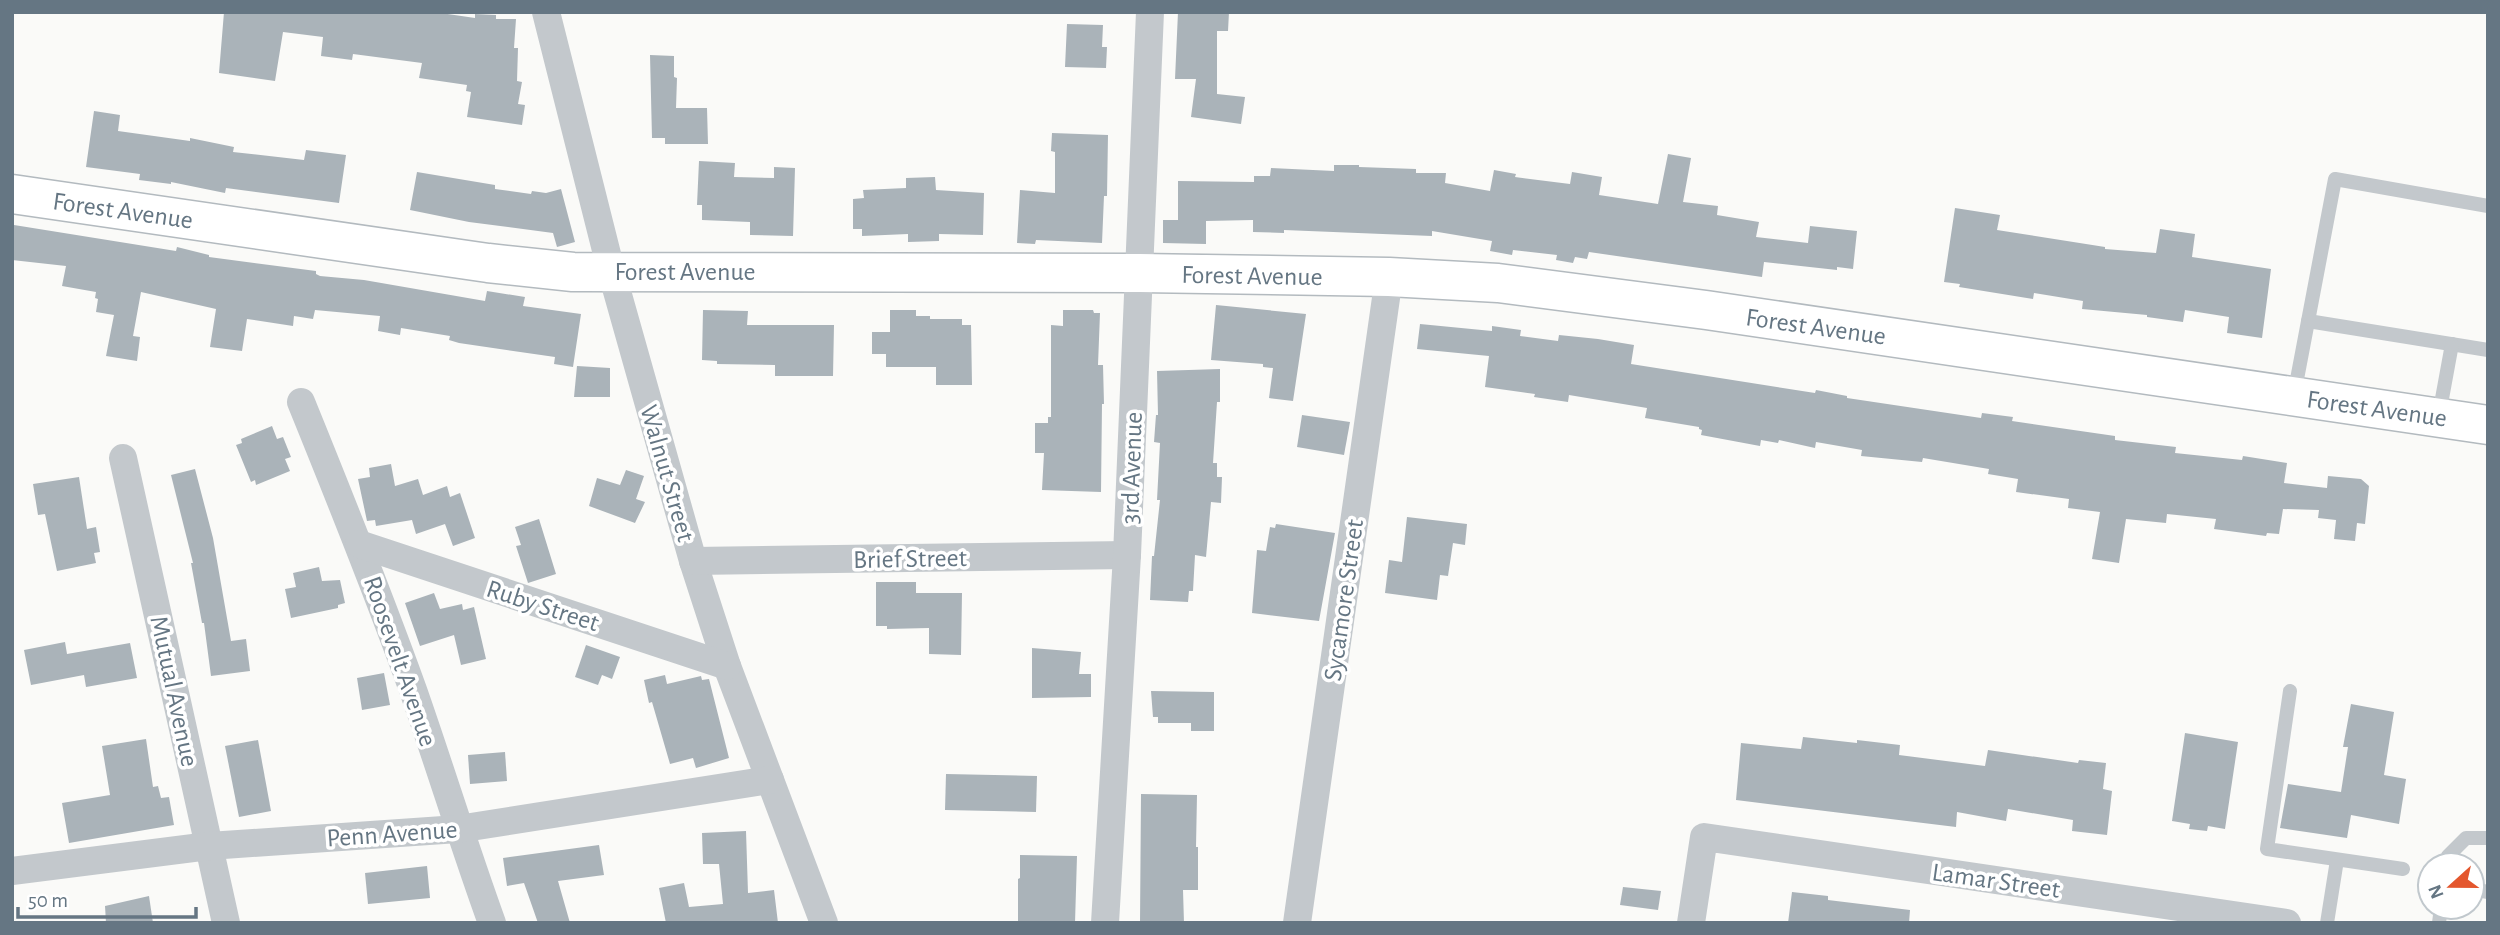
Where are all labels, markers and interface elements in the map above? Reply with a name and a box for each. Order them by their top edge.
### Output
street label: Forest Avenue [51,188,195,234]
street label: Forest Avenue [614,259,756,285]
street label: Forest Avenue [1181,262,1323,290]
street label: Forest Avenue [1744,304,1888,350]
street label: Forest Avenue [2305,386,2449,432]
street label: Walnut Street [635,402,699,544]
street label: 3rd Avenue [1117,411,1147,525]
street label: Sycamore Street [1320,518,1368,683]
street label: Brief Street [853,545,967,573]
street label: Roosevelt Avenue [359,573,441,750]
street label: Ruby Street [483,576,602,636]
street label: Mutual Avenue [145,614,203,769]
street label: Penn Avenue [326,816,458,852]
north arrow [2416,851,2486,921]
street label: Lamar Street [1930,859,2062,903]
scale bar [18,876,196,920]
text: N [2425,882,2448,901]
text: 50 m [28,890,68,911]

